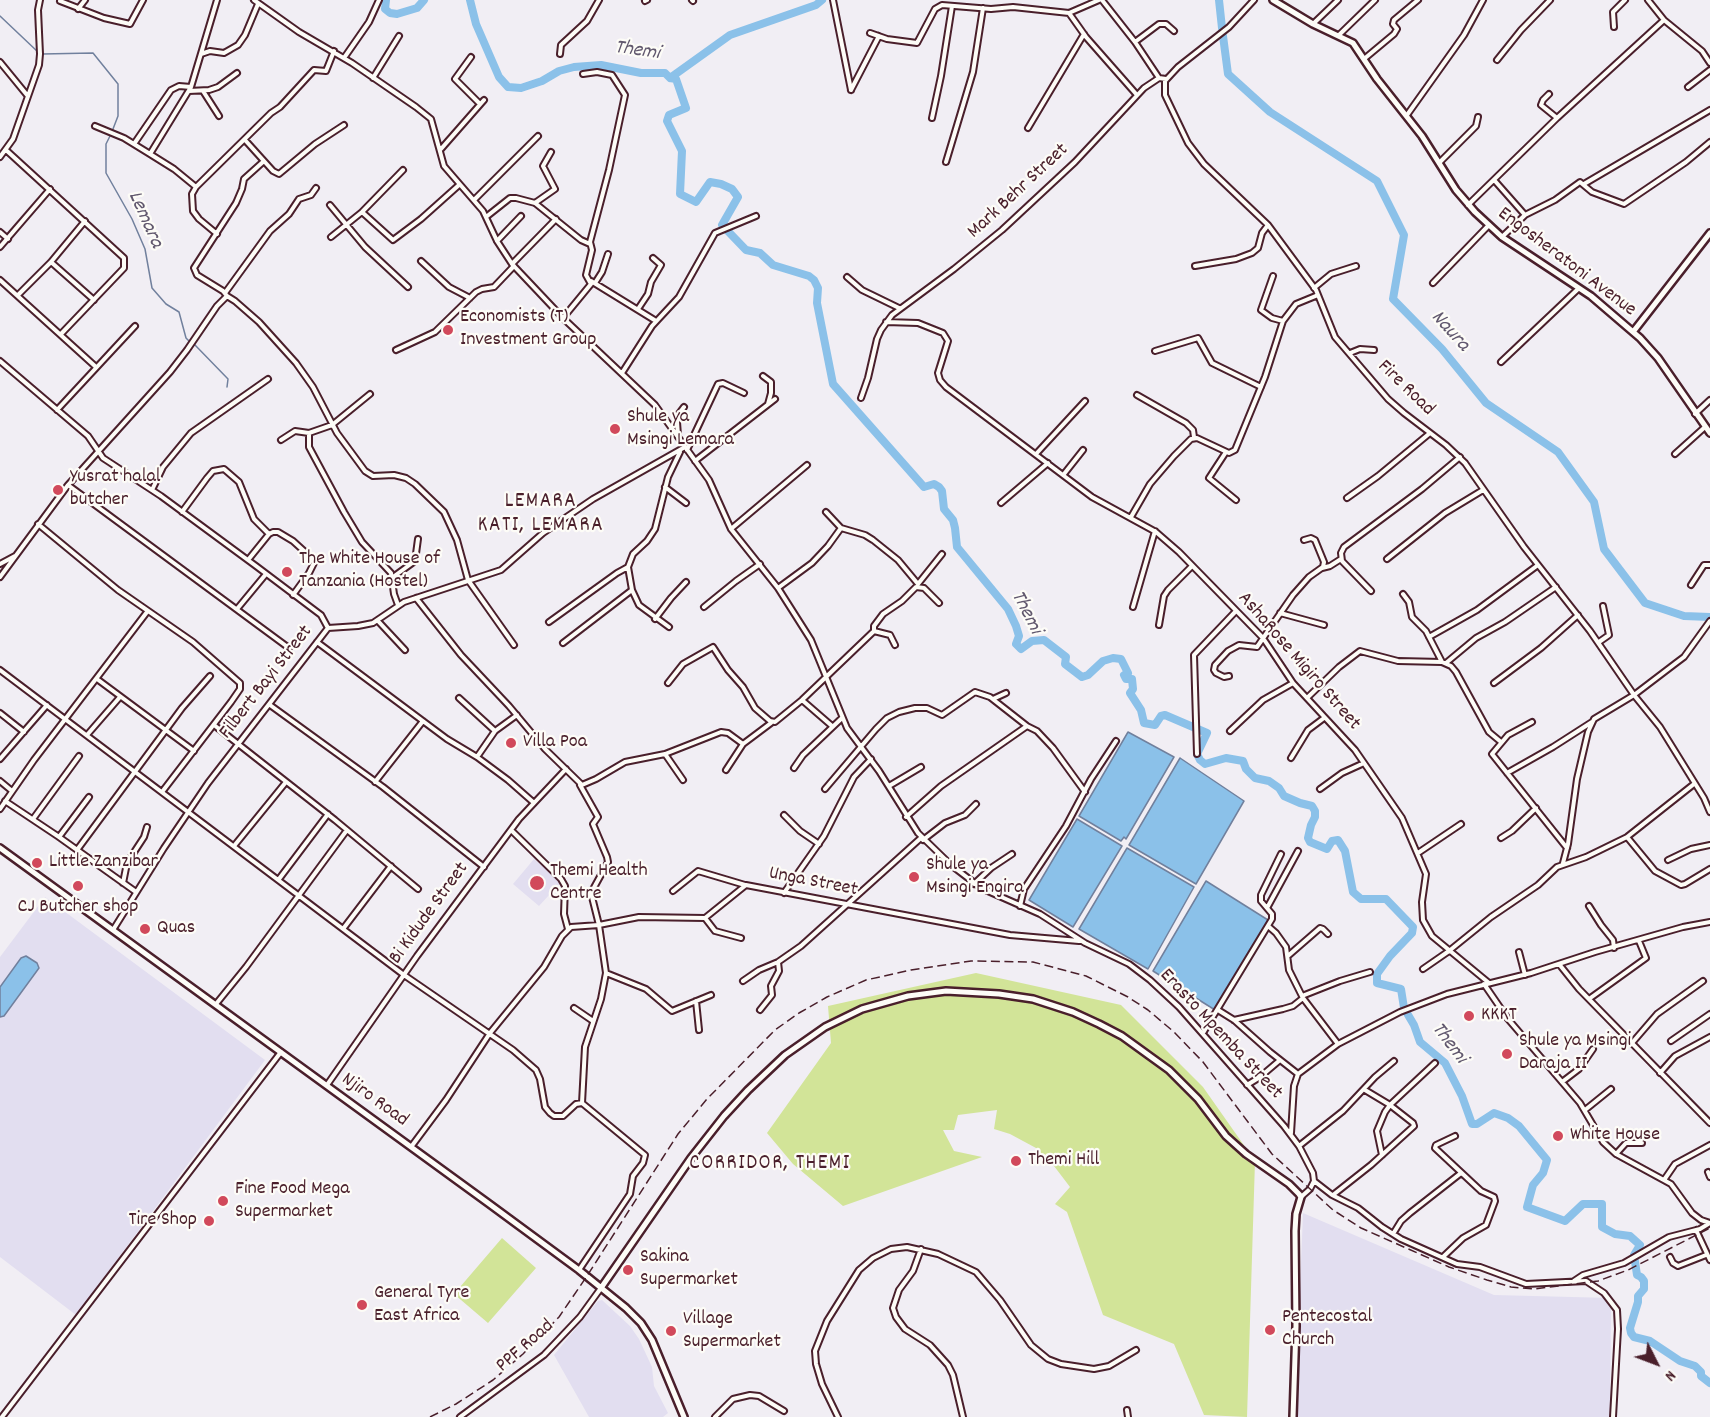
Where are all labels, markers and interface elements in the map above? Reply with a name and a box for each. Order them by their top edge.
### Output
water label: Themi [613,36,661,68]
street label: Mark Behr Street [964,139,1074,245]
water label: Lemara [120,188,168,252]
street label: Engosheratoni Avenue [1492,203,1640,323]
place label: Economists (T) Investment Group [460,306,596,353]
water label: Naura [1424,306,1474,358]
marker: Economists (T) Investment Group [441,323,455,337]
street label: Fire Road [1371,356,1439,422]
place label: Shule ya Msingi Lemara [627,406,734,453]
marker: Shule ya Msingi Lemara [608,422,622,436]
place label: Yusrat halal butcher [70,466,161,513]
marker: Yusrat halal butcher [51,483,65,497]
district label: LEMARA KATI, LEMARA [478,490,604,540]
place label: The White House of Tanzania (Hostel) [299,548,440,595]
marker: The White House of Tanzania (Hostel) [280,565,294,579]
water label: Themi [1003,587,1047,639]
street label: AshaRose Migiro Street [1231,588,1365,736]
street label: Filbert Bayi Street [215,621,319,745]
place label: Villa Poa [523,731,587,755]
marker: Villa Poa [504,736,518,750]
place label: Little Zanzibar [49,851,158,875]
place label: Shule ya Msingi Engira [926,854,1024,901]
marker: Little Zanzibar [30,856,44,870]
street label: Bi Kidude Street [385,858,475,970]
place label: Themi Health Centre [550,860,648,907]
street label: Unga Street [766,863,860,903]
marker: Shule ya Msingi Engira [907,870,921,884]
marker: Themi Health Centre [528,874,546,892]
marker: CJ Butcher shop [71,879,85,893]
place label: CJ Butcher shop [18,896,138,920]
place label: Quas [157,917,195,941]
marker: Quas [138,922,152,936]
street label: Erasto Mpemba Street [1153,965,1287,1105]
place label: KKKT [1481,1004,1517,1028]
marker: KKKT [1462,1009,1476,1023]
water label: Themi [1424,1018,1472,1070]
place label: Shule ya Msingi Daraja II [1519,1030,1631,1077]
marker: Shule ya Msingi Daraja II [1500,1047,1514,1061]
street label: Njiro Road [336,1069,412,1133]
place label: White House [1570,1124,1660,1148]
marker: White House [1551,1129,1565,1143]
place label: Themi Hill [1028,1149,1099,1173]
district label: CORRIDOR, THEMI [689,1152,851,1178]
marker: Themi Hill [1009,1154,1023,1168]
place label: Fine Food Mega Supermarket [235,1178,350,1225]
marker: Fine Food Mega Supermarket [216,1194,230,1208]
place label: Tire Shop [128,1209,197,1233]
marker: Tire Shop [202,1214,216,1228]
place label: Sakina Supermarket [640,1246,738,1293]
marker: Sakina Supermarket [621,1263,635,1277]
place label: General Tyre East Africa [374,1282,469,1329]
marker: General Tyre East Africa [355,1298,369,1312]
place label: Pentecostal Church [1282,1306,1372,1353]
place label: Village Supermarket [683,1308,781,1355]
street label: PPF Road [492,1315,560,1379]
marker: Pentecostal Church [1263,1323,1277,1337]
marker: Village Supermarket [664,1324,678,1338]
north arrow [1626,1333,1686,1393]
text: N [1659,1365,1681,1386]

